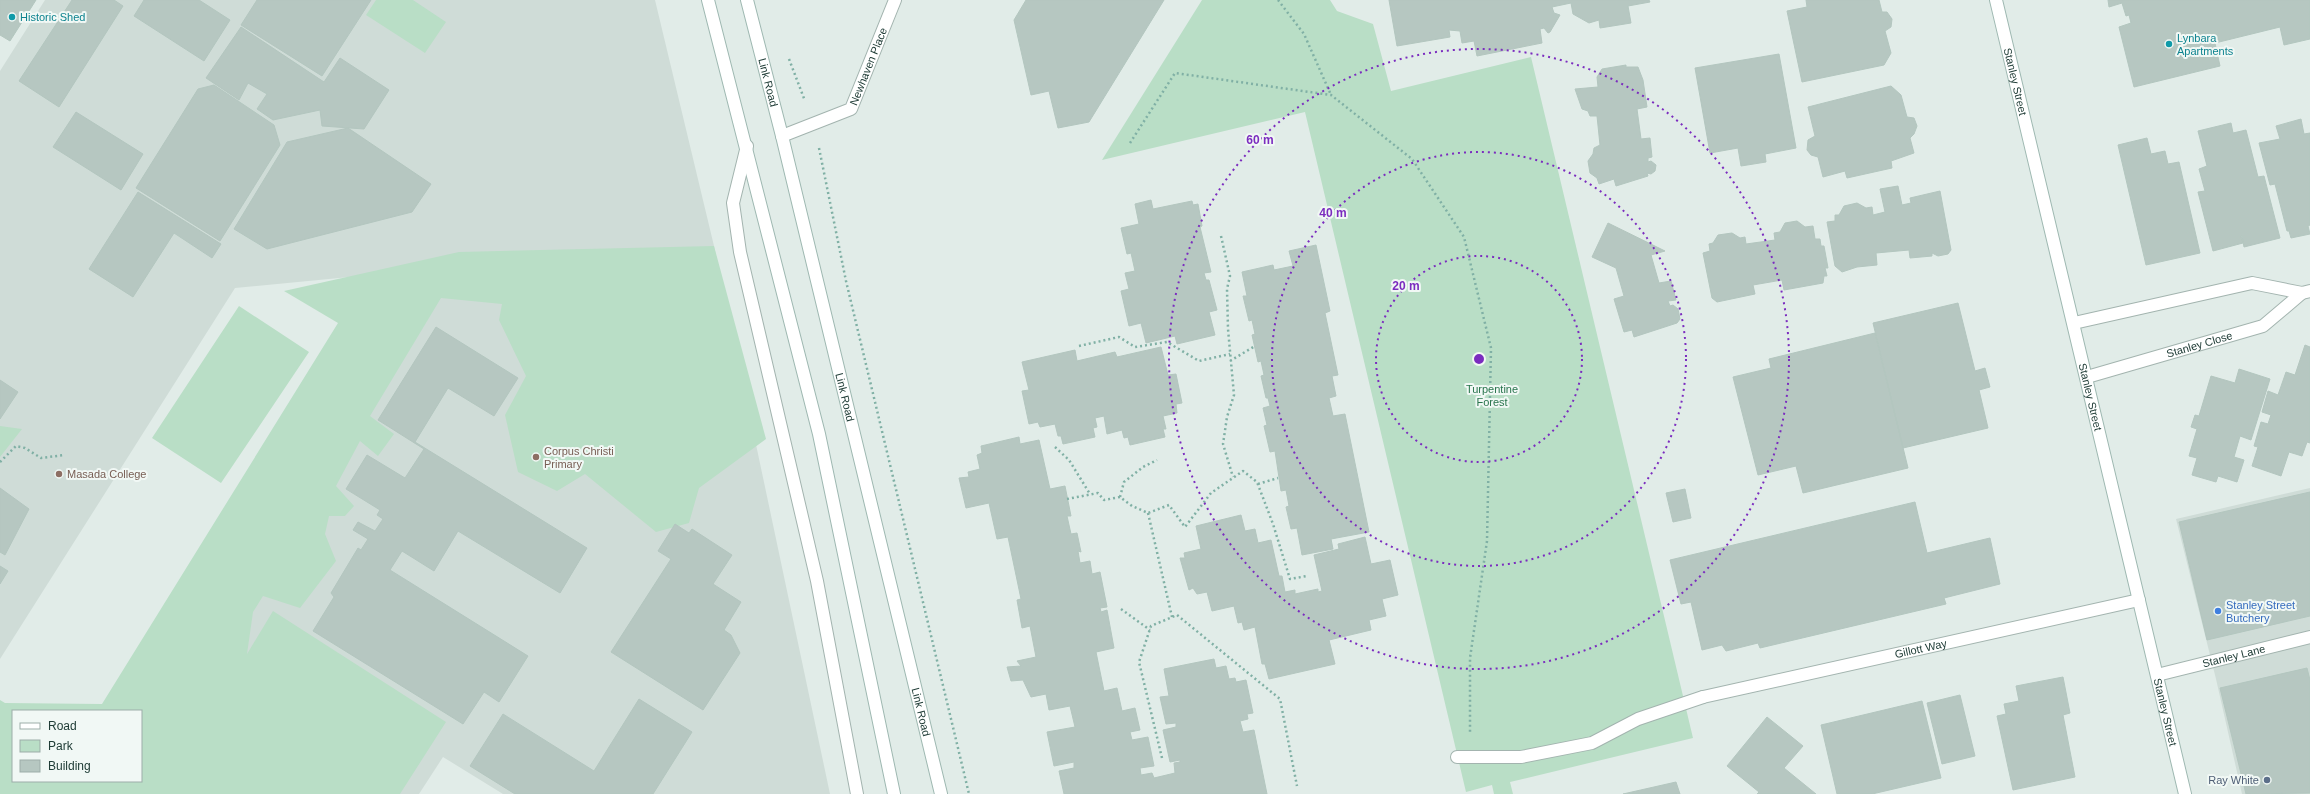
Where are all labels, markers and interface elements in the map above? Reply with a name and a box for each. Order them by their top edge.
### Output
place label: Historic Shed [20,11,85,23]
marker: Historic Shed [7,12,17,22]
street label: Newhaven Place [847,26,889,107]
place label: Lynbara Apartments [2177,32,2234,57]
marker: Lynbara Apartments [2164,39,2174,49]
street label: Stanley Street [2002,47,2029,117]
street label: Link Road [756,57,780,108]
text: 60 m [1246,133,1274,147]
text: 40 m [1319,206,1347,220]
text: 20 m [1392,279,1420,293]
street label: Stanley Close [2165,329,2234,360]
centre of rings [1472,352,1486,366]
street label: Stanley Street [2077,362,2104,432]
street label: Link Road [833,372,857,423]
park label: Turpentine Forest [1466,383,1518,408]
place label: Corpus Christi Primary [544,445,614,470]
marker: Corpus Christi Primary [531,452,541,462]
place label: Masada College [67,468,147,480]
marker: Masada College [54,469,64,479]
place label: Stanley Street Butchery [2226,599,2295,624]
marker: Stanley Street Butchery [2213,606,2223,616]
street label: Gillott Way [1894,637,1948,660]
street label: Stanley Lane [2201,642,2266,670]
street label: Stanley Street [2152,677,2179,747]
street label: Link Road [910,686,933,738]
legend [12,710,142,782]
text: Road [48,719,77,733]
text: Park [48,739,74,753]
text: Building [48,759,91,773]
place label: Ray White [2208,774,2259,786]
marker: Ray White [2262,775,2272,785]

